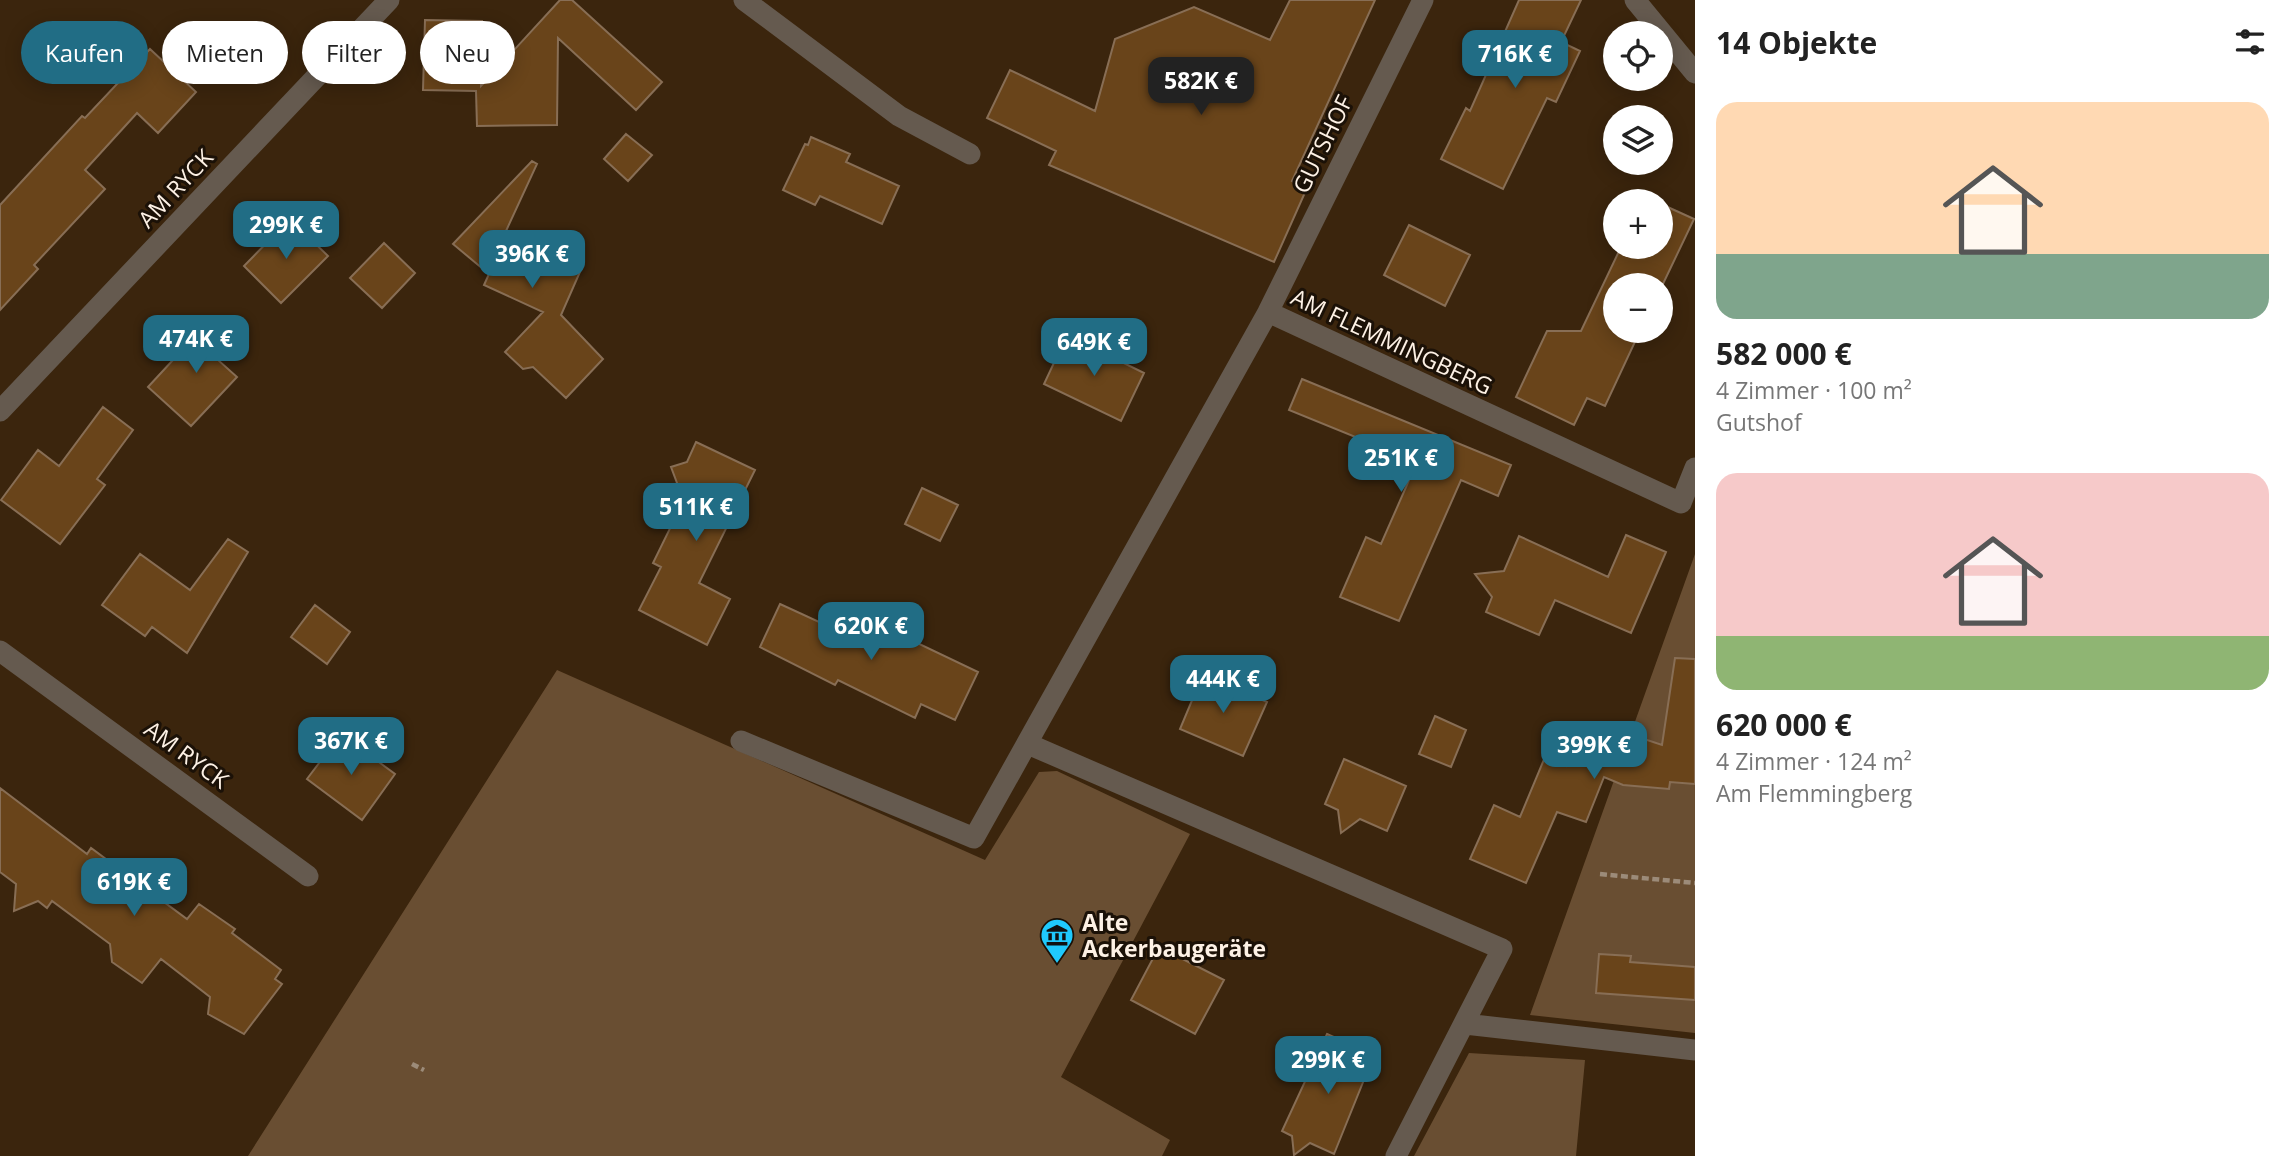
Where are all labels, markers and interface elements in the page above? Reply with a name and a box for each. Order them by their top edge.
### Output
chip: Kaufen [21,21,148,84]
chip: Mieten [162,21,288,84]
chip: Filter [302,21,406,84]
chip: Neu [420,21,515,84]
map controls [1603,21,1673,343]
button: locate [1603,21,1673,91]
text: 14 Objekte [1716,22,1877,63]
icon: filters [2231,23,2269,61]
pin: 716K € [1458,31,1572,90]
text: 716K € [1478,37,1552,69]
pin: 582K € [1144,58,1258,117]
text: 582K € [1164,64,1238,96]
street label: GUTSHOF [1284,89,1360,198]
button: layers [1603,105,1673,175]
street label: AM RYCK [130,141,220,234]
icon: home [1930,147,2056,273]
button: + [1603,189,1673,259]
pin: 299K € [229,202,343,261]
text: 299K € [249,208,323,240]
pin: 396K € [475,230,589,290]
text: 396K € [495,237,569,269]
button: − [1603,273,1673,343]
street label: AM FLEMMINGBERG [1286,280,1498,402]
pin: 474K € [139,316,253,375]
pin: 649K € [1037,318,1151,378]
text: 474K € [159,322,233,354]
text: 649K € [1057,325,1131,357]
text: 582 000 € [1716,333,1852,374]
text: 4 Zimmer · 100 m² [1716,374,1912,406]
text: Gutshof [1716,406,1802,438]
pin: 251K € [1344,434,1458,494]
text: 251K € [1364,441,1438,473]
pin: 511K € [639,484,753,543]
text: 511K € [659,490,733,522]
icon: home [1930,518,2056,644]
pin: 620K € [814,602,928,662]
text: 620K € [834,609,908,641]
pin: 444K € [1166,656,1280,715]
text: 444K € [1186,662,1260,694]
text: 620 000 € [1716,704,1852,745]
street label: AM RYCK [138,713,236,796]
pin: 367K € [294,718,408,777]
pin: 399K € [1537,722,1651,781]
text: 367K € [314,724,388,756]
text: 399K € [1557,728,1631,760]
text: 4 Zimmer · 124 m² [1716,745,1912,777]
text: Am Flemmingberg [1716,777,1912,809]
pin: 619K € [77,858,191,918]
text: 619K € [97,865,171,897]
place label: Alte Ackerbaugeräte [1082,906,1266,964]
museum icon: Alte Ackerbaugeräte [1038,916,1076,965]
pin: 299K € [1271,1036,1385,1096]
text: 299K € [1291,1043,1365,1075]

